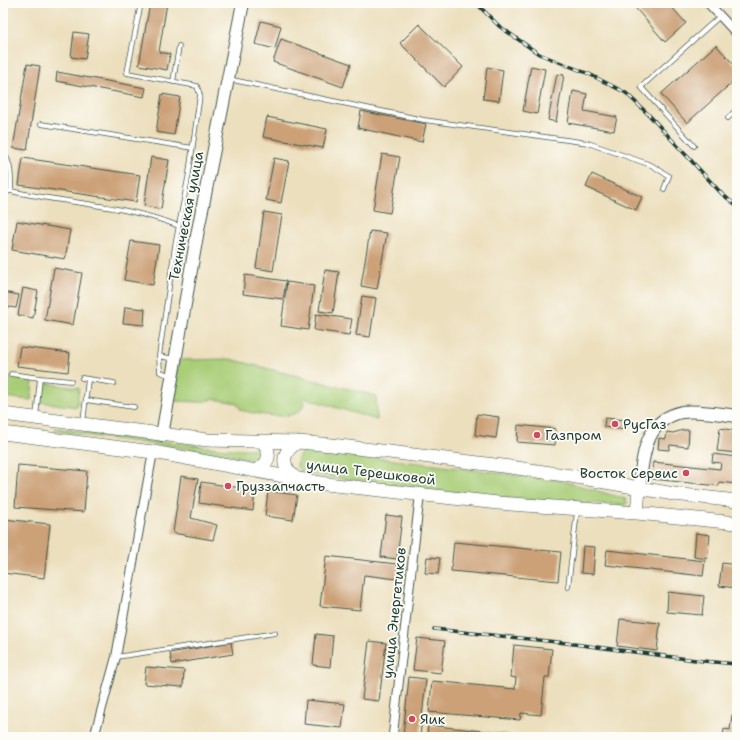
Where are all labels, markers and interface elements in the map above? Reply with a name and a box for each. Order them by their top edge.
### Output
street label: Техническая улица [165,149,207,282]
place label: РусГаз [623,415,666,433]
marker: РусГаз [610,419,620,429]
place label: Газпром [545,426,602,444]
marker: Газпром [532,430,542,440]
street label: улица Терешковой [305,455,437,489]
place label: Восток Сервис [580,464,678,482]
marker: Восток Сервис [681,468,691,478]
place label: Груззапчасть [236,477,325,495]
marker: Груззапчасть [223,481,233,491]
street label: улица Энергетиков [378,546,410,680]
place label: Яик [420,710,446,728]
marker: Яик [407,714,417,724]

